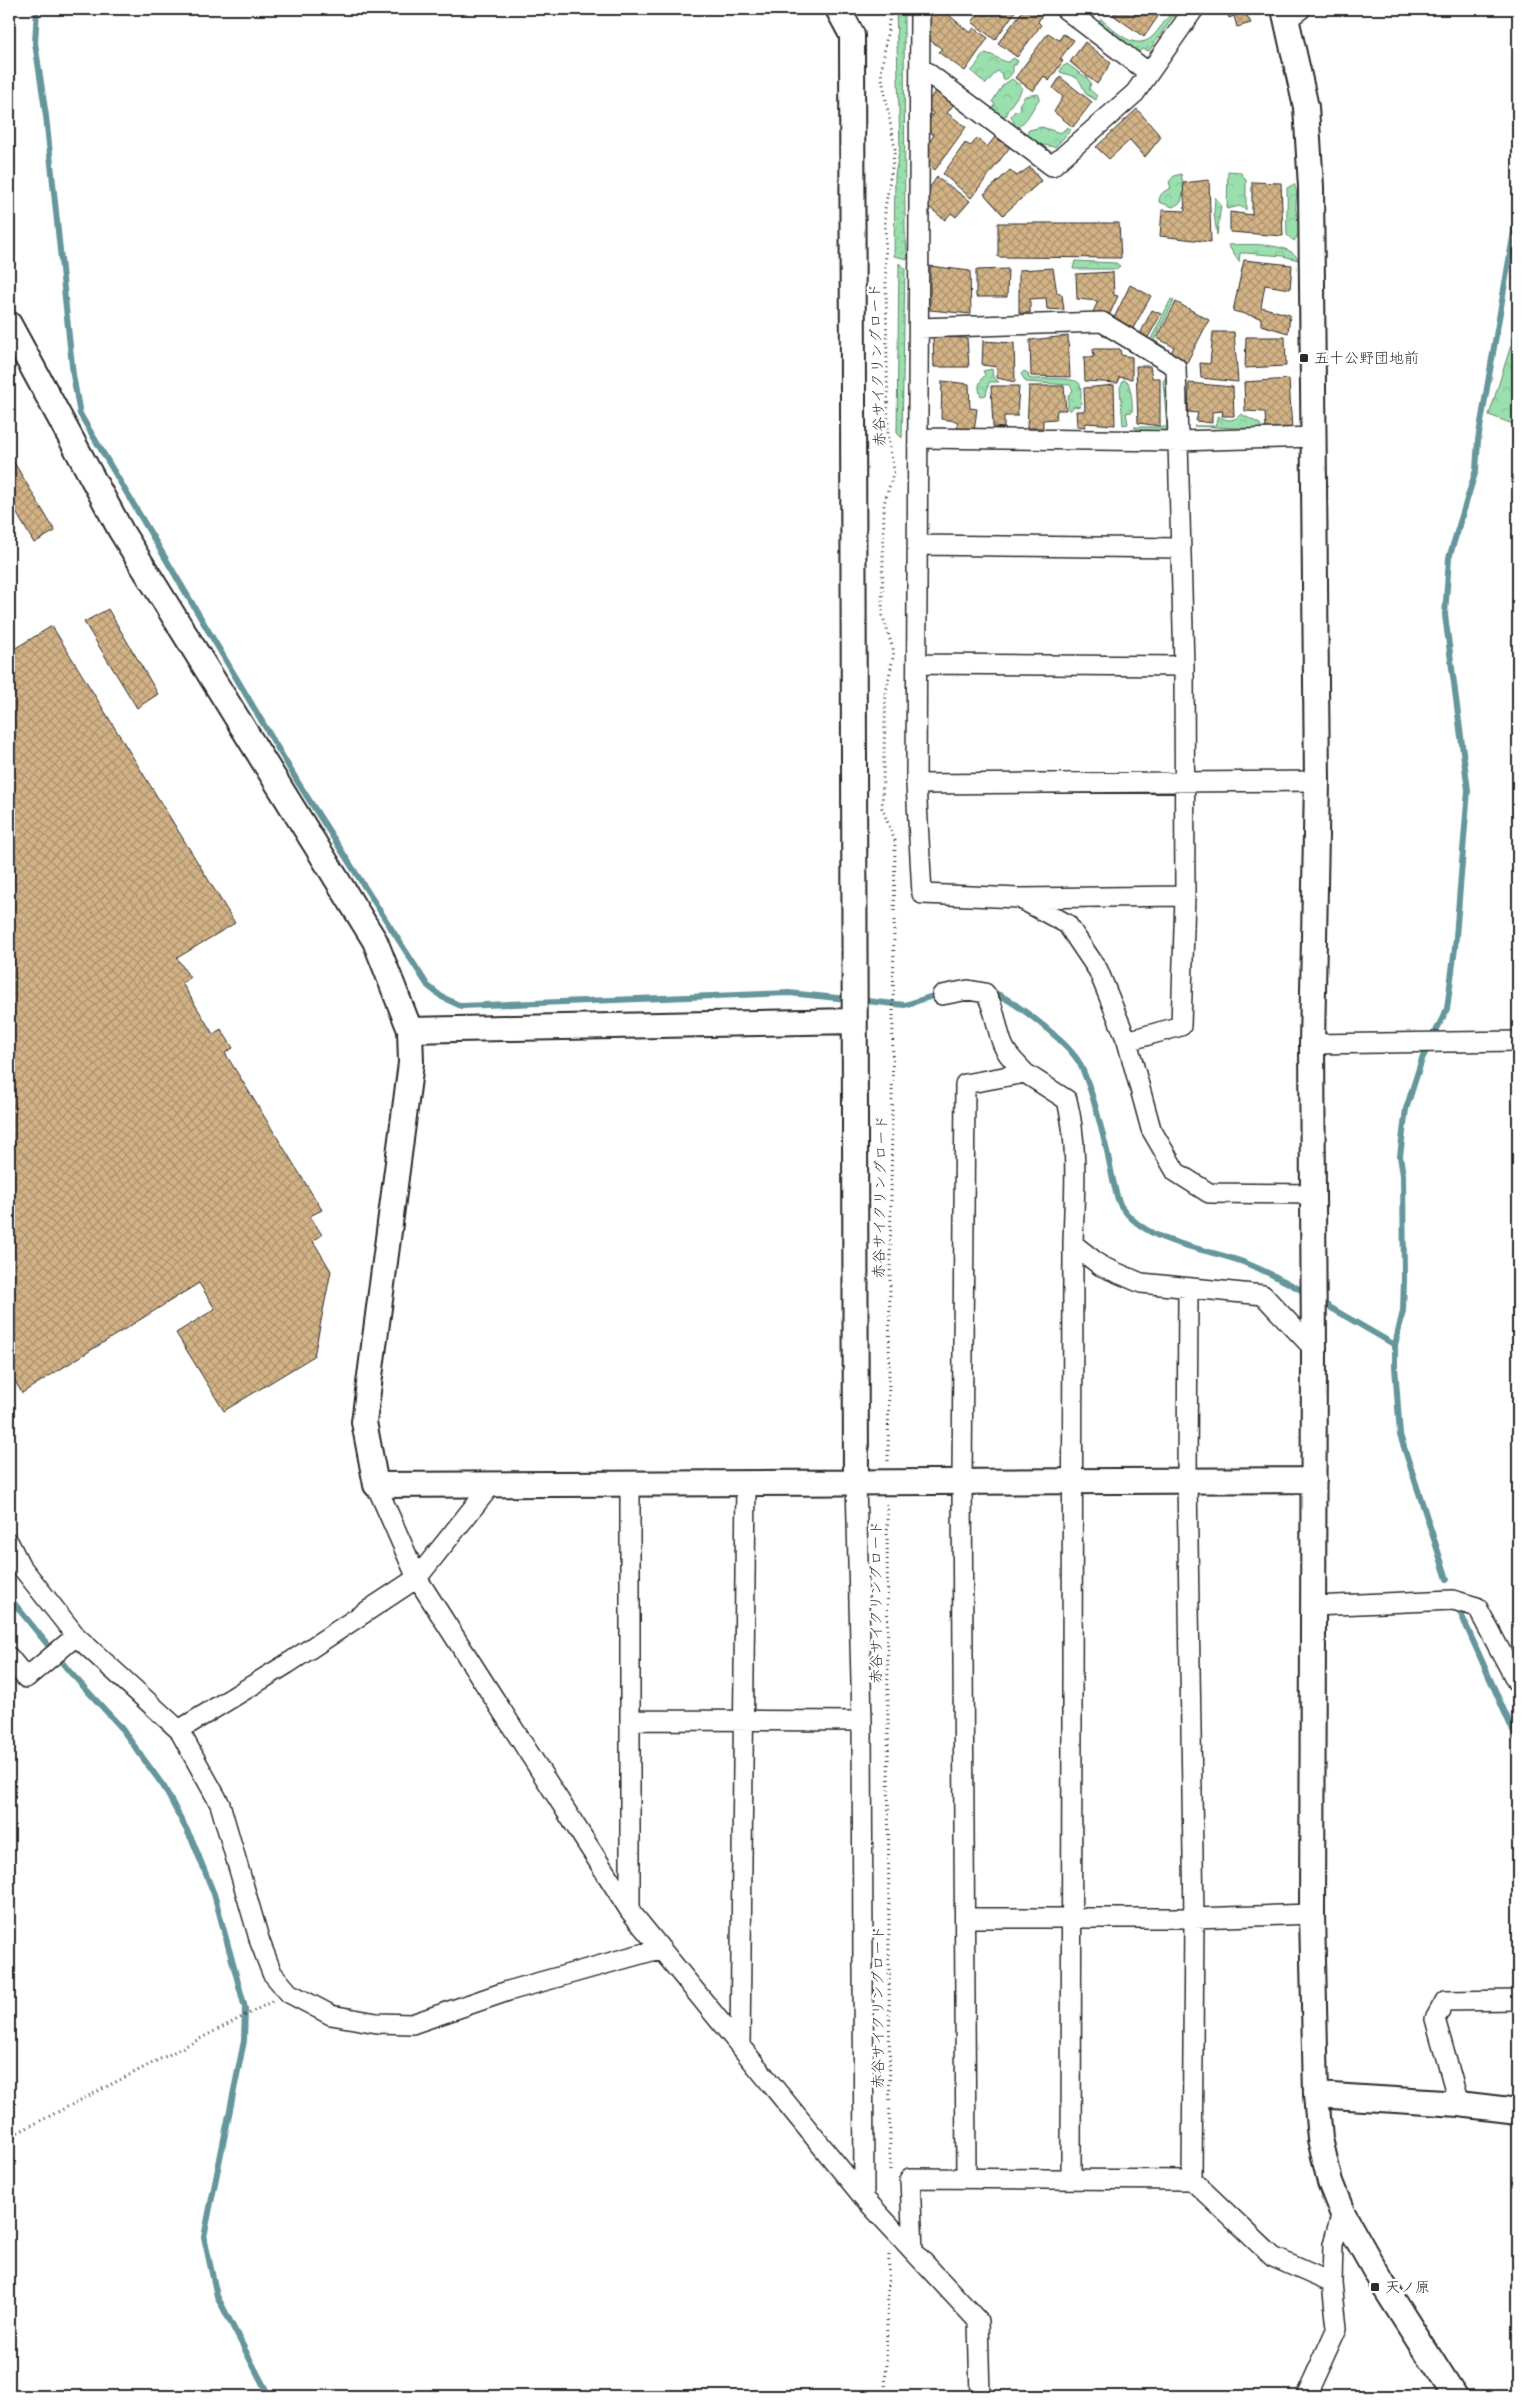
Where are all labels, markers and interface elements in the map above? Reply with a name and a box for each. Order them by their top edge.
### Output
street label: 赤谷サイクリングロード [864,283,890,447]
place label: 五十公野団地前 [1314,348,1419,368]
marker: 五十公野団地前 [1298,352,1310,364]
street label: 赤谷サイクリングロード [869,1115,891,1279]
street label: 赤谷サイクリングロード [866,1520,886,1684]
street label: 赤谷サイクリングロード [868,1925,888,2089]
place label: 天ノ原 [1385,2277,1430,2297]
marker: 天ノ原 [1369,2281,1381,2293]

